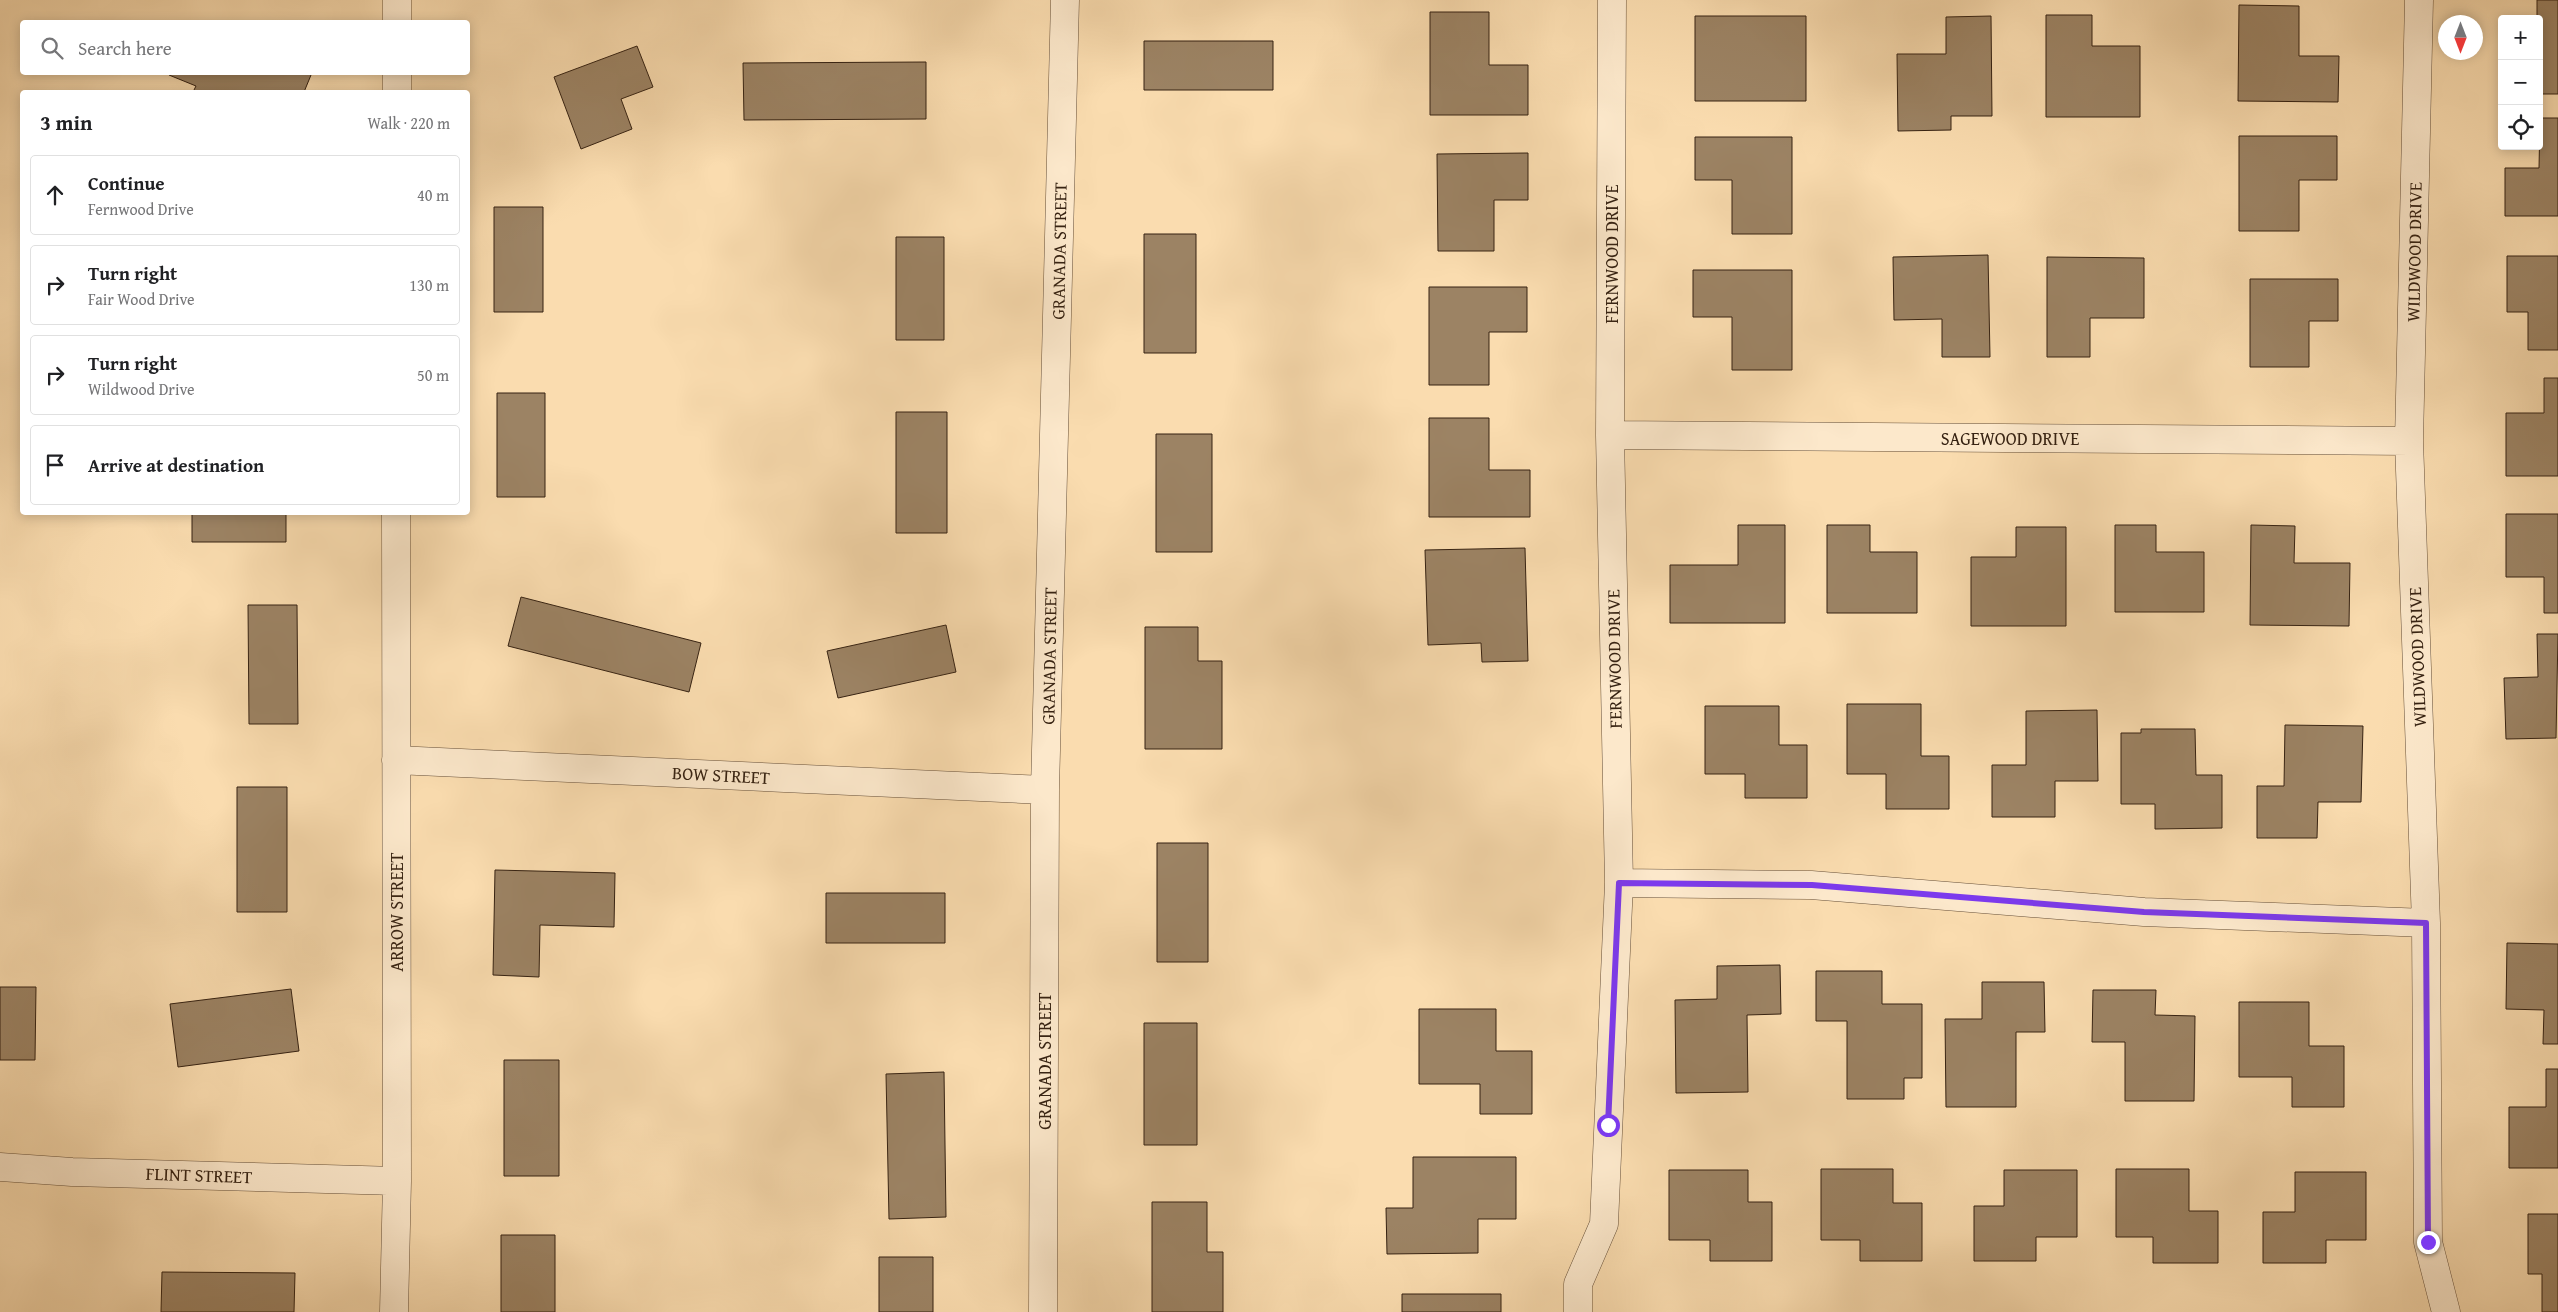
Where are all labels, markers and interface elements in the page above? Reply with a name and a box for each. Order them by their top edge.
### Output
north arrow [2438,15,2483,60]
map controls [2498,15,2543,150]
button: + [2498,15,2543,60]
search box [20,20,470,75]
icon: search [38,34,66,62]
text: Search here [78,34,172,62]
button: − [2498,60,2543,105]
button: locate [2498,105,2543,150]
text: 3 min [40,107,92,138]
text: Walk · 220 m [367,111,450,135]
text: Continue [88,169,165,197]
icon: ahead [41,181,69,209]
street label: GRANADA STREET [1044,182,1074,320]
street label: WILDWOOD DRIVE [2399,182,2429,322]
text: 40 m [417,183,449,207]
street label: FERNWOOD DRIVE [1598,184,1625,324]
text: Fernwood Drive [88,197,194,221]
text: Turn right [88,259,177,287]
icon: right [41,271,69,299]
text: 130 m [409,273,449,297]
text: Fair Wood Drive [88,287,195,311]
text: Turn right [88,349,177,377]
icon: right [41,361,69,389]
text: 50 m [417,363,449,387]
text: Wildwood Drive [88,377,195,401]
street label: SAGEWOOD DRIVE [1941,425,2079,452]
icon: arrive [41,451,69,479]
text: Arrive at destination [88,451,264,479]
street label: GRANADA STREET [1034,587,1064,725]
street label: WILDWOOD DRIVE [2401,587,2433,727]
street label: FERNWOOD DRIVE [1599,589,1629,729]
street label: BOW STREET [671,759,771,791]
street label: ARROW STREET [383,852,410,972]
street label: GRANADA STREET [1031,992,1058,1130]
route start [1597,1114,1620,1137]
street label: FLINT STREET [145,1160,253,1190]
route end [2417,1231,2440,1254]

